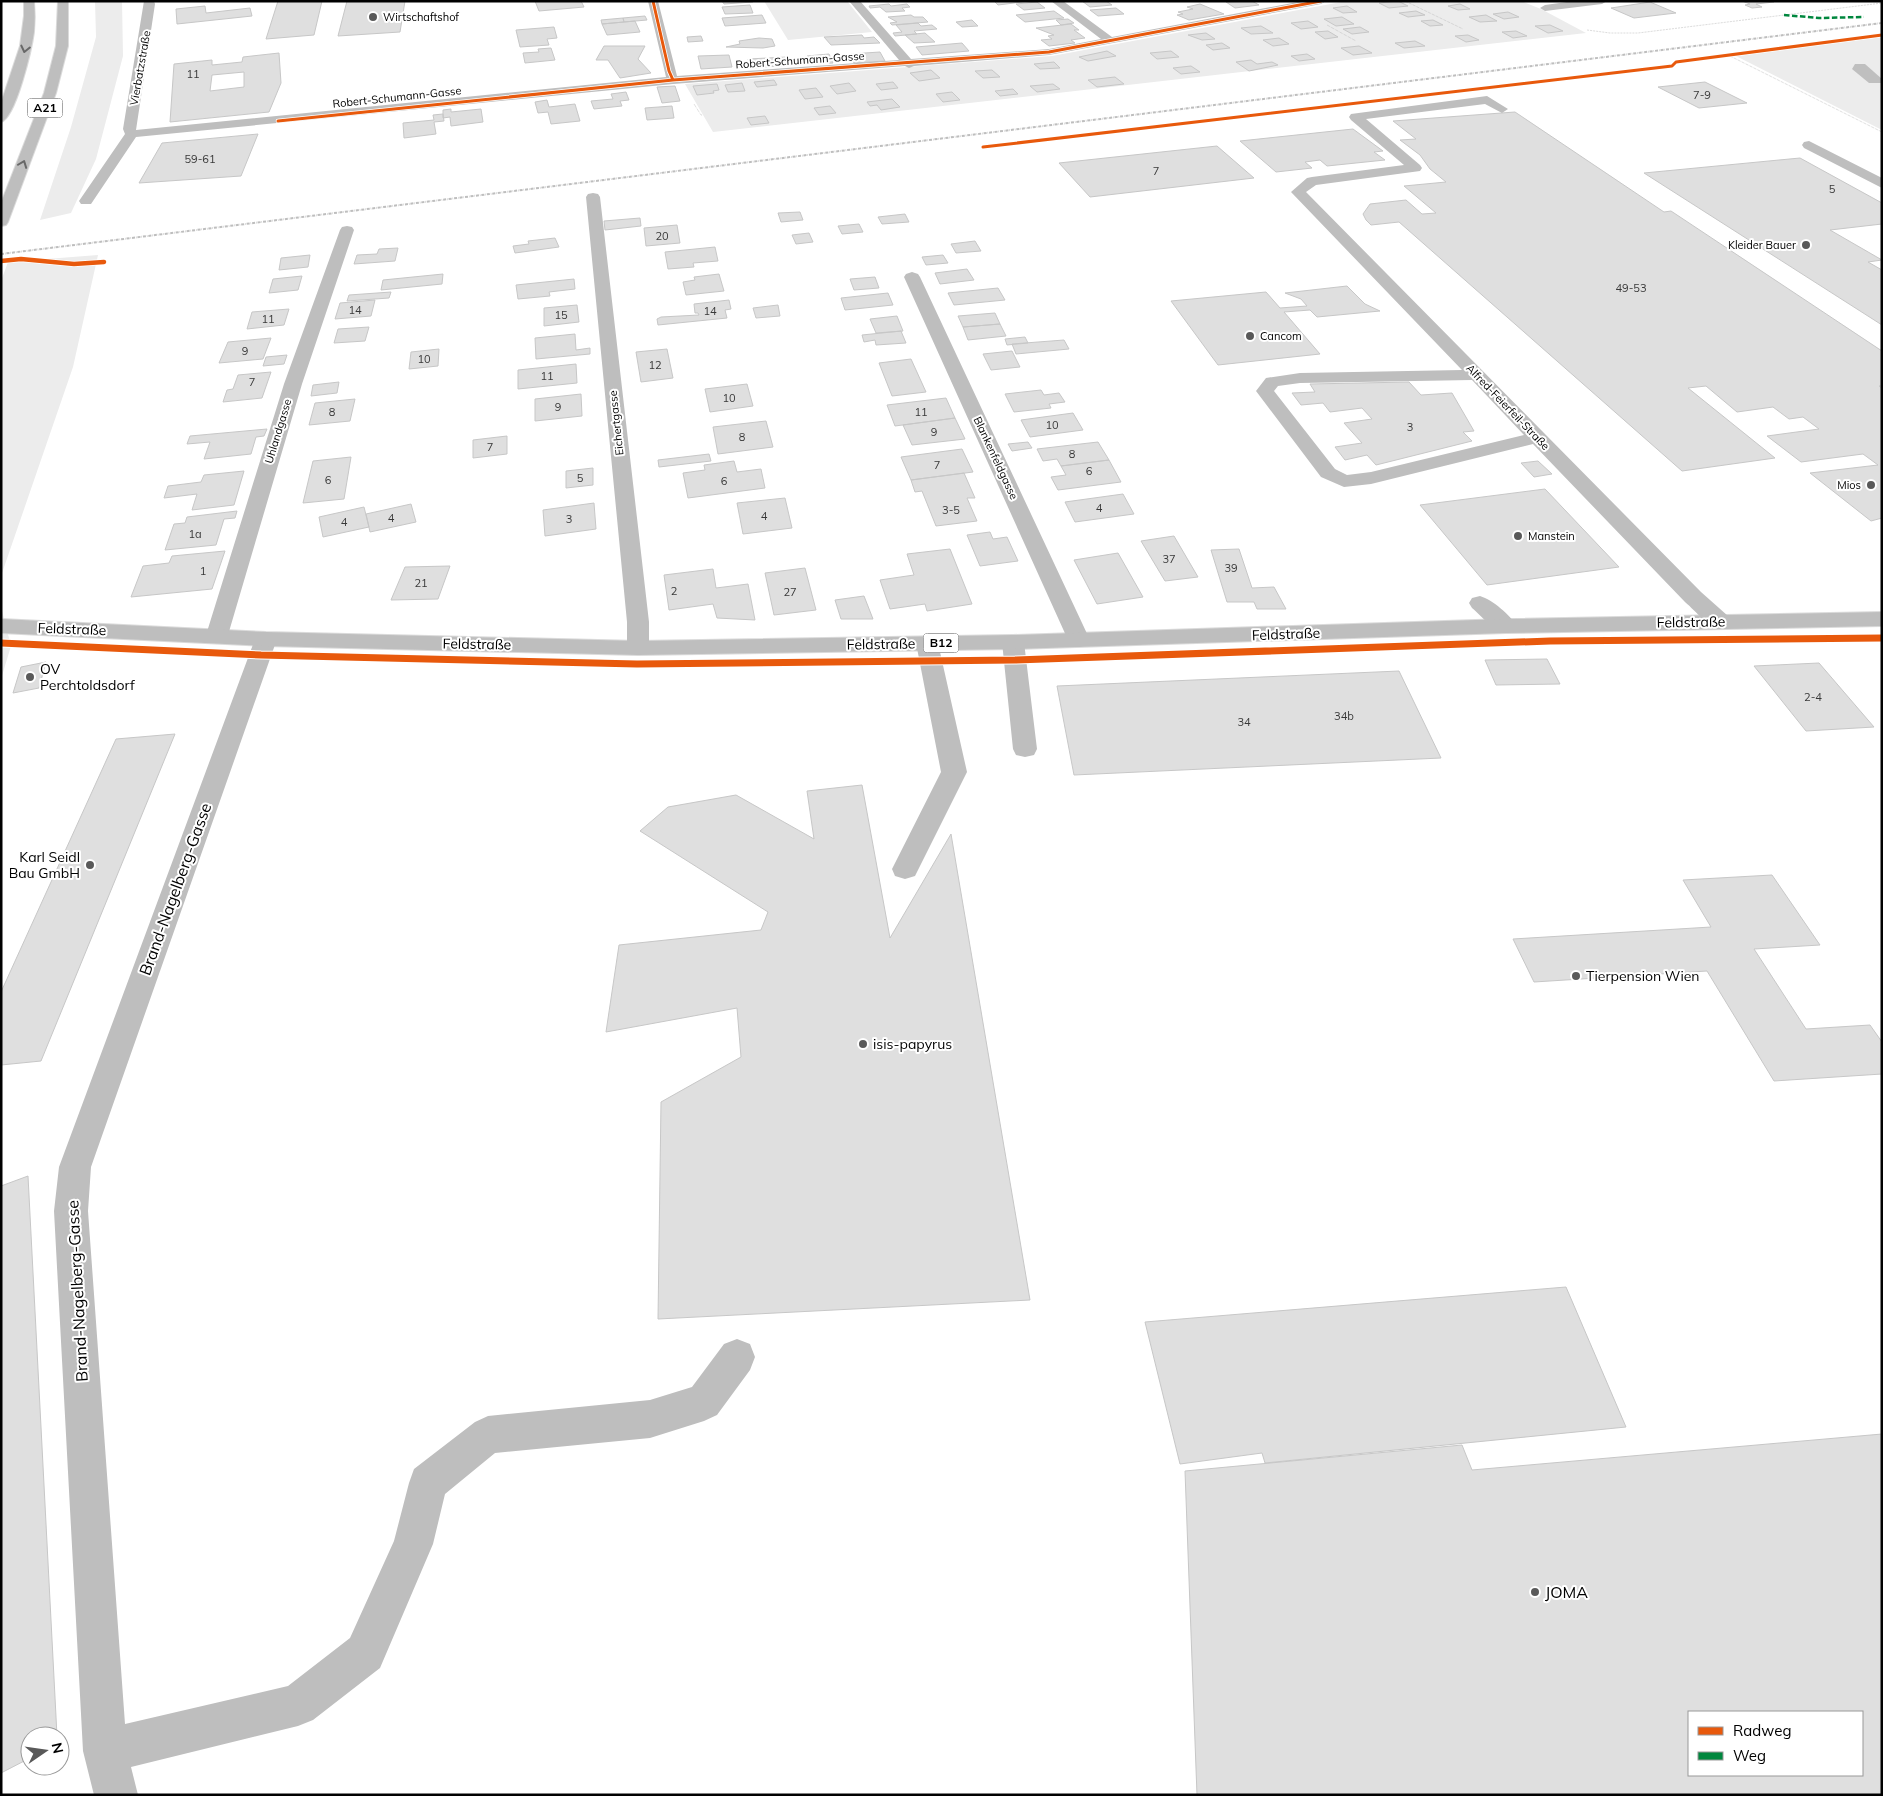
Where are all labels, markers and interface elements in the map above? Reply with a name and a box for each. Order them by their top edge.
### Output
place label: Wirtschaftshof [383,10,459,24]
marker: Wirtschaftshof [367,11,379,23]
street label: Vierbatzstraße [127,29,153,107]
one-way arrow [20,45,31,54]
street label: Robert-Schumann-Gasse [735,49,865,71]
house number: 11 [186,67,200,81]
street label: Robert-Schumann-Gasse [332,83,462,111]
house number: 7-9 [1693,88,1711,102]
road number: A21 [28,99,62,118]
house number: 59-61 [184,152,216,166]
one-way arrow [17,160,27,169]
house number: 7 [1153,164,1159,178]
house number: 5 [1829,182,1836,196]
house number: 20 [655,229,669,243]
place label: Kleider Bauer [1728,238,1796,252]
marker: Kleider Bauer [1800,239,1812,251]
house number: 49-53 [1615,281,1647,295]
house number: 14 [348,303,362,317]
house number: 14 [703,304,717,318]
house number: 15 [554,308,568,322]
house number: 11 [261,312,275,326]
place label: Cancom [1260,329,1302,343]
marker: Cancom [1244,330,1256,342]
house number: 9 [242,344,248,358]
house number: 10 [417,352,431,366]
house number: 12 [648,358,662,372]
street label: Alfred-Feierfeil-Straße [1463,361,1553,453]
house number: 11 [540,369,554,383]
house number: 7 [249,375,255,389]
street label: Eichertgasse [606,390,626,456]
house number: 10 [722,391,736,405]
street label: Uhlandgasse [262,397,294,465]
house number: 9 [555,400,561,414]
house number: 8 [329,405,336,419]
house number: 11 [914,405,928,419]
street label: Blankenfeldgasse [971,414,1021,502]
house number: 10 [1045,418,1059,432]
house number: 3 [1407,420,1413,434]
house number: 9 [931,425,937,439]
house number: 8 [739,430,746,444]
house number: 7 [487,440,493,454]
house number: 8 [1069,447,1076,461]
house number: 7 [934,458,940,472]
house number: 6 [1086,464,1093,478]
house number: 5 [577,471,584,485]
house number: 6 [325,473,332,487]
house number: 6 [721,474,728,488]
place label: Mios [1837,478,1861,492]
marker: Mios [1865,479,1877,491]
house number: 4 [1096,501,1103,515]
house number: 3-5 [942,503,960,517]
house number: 4 [761,509,768,523]
house number: 4 [388,511,395,525]
house number: 3 [566,512,572,526]
house number: 4 [341,515,348,529]
house number: 1a [188,527,202,541]
place label: Manstein [1528,529,1575,543]
marker: Manstein [1512,530,1524,542]
house number: 37 [1162,552,1176,566]
house number: 39 [1224,561,1238,575]
house number: 1 [200,564,206,578]
house number: 21 [414,576,428,590]
house number: 2 [671,584,678,598]
house number: 27 [783,585,797,599]
street label: Feldstraße [1657,612,1725,632]
street label: Feldstraße [37,619,107,639]
street label: Feldstraße [1251,624,1321,644]
street label: Feldstraße [443,634,511,654]
street label: Feldstraße [847,634,915,654]
road number: B12 [924,634,958,652]
place label: OV Perchtoldsdorf [40,660,135,694]
marker: OV Perchtoldsdorf [24,671,36,683]
house number: 2-4 [1804,690,1822,704]
house number: 34b [1334,709,1354,723]
house number: 34 [1237,715,1251,729]
street label: Brand-Nagelberg-Gasse [134,800,216,978]
place label: Karl Seidl Bau GmbH [9,848,80,882]
marker: Karl Seidl Bau GmbH [84,859,96,871]
place label: Tierpension Wien [1586,967,1700,985]
marker: Tierpension Wien [1570,970,1582,982]
place label: isis-papyrus [873,1035,952,1053]
marker: isis-papyrus [857,1038,869,1050]
street label: Brand-Nagelberg-Gasse [62,1200,92,1382]
place label: JOMA [1545,1582,1588,1602]
marker: JOMA [1529,1586,1541,1598]
legend [1688,1711,1863,1776]
text: Radweg [1733,1721,1791,1740]
north arrow [20,1726,70,1776]
text: N [48,1741,68,1755]
text: Weg [1733,1746,1766,1765]

